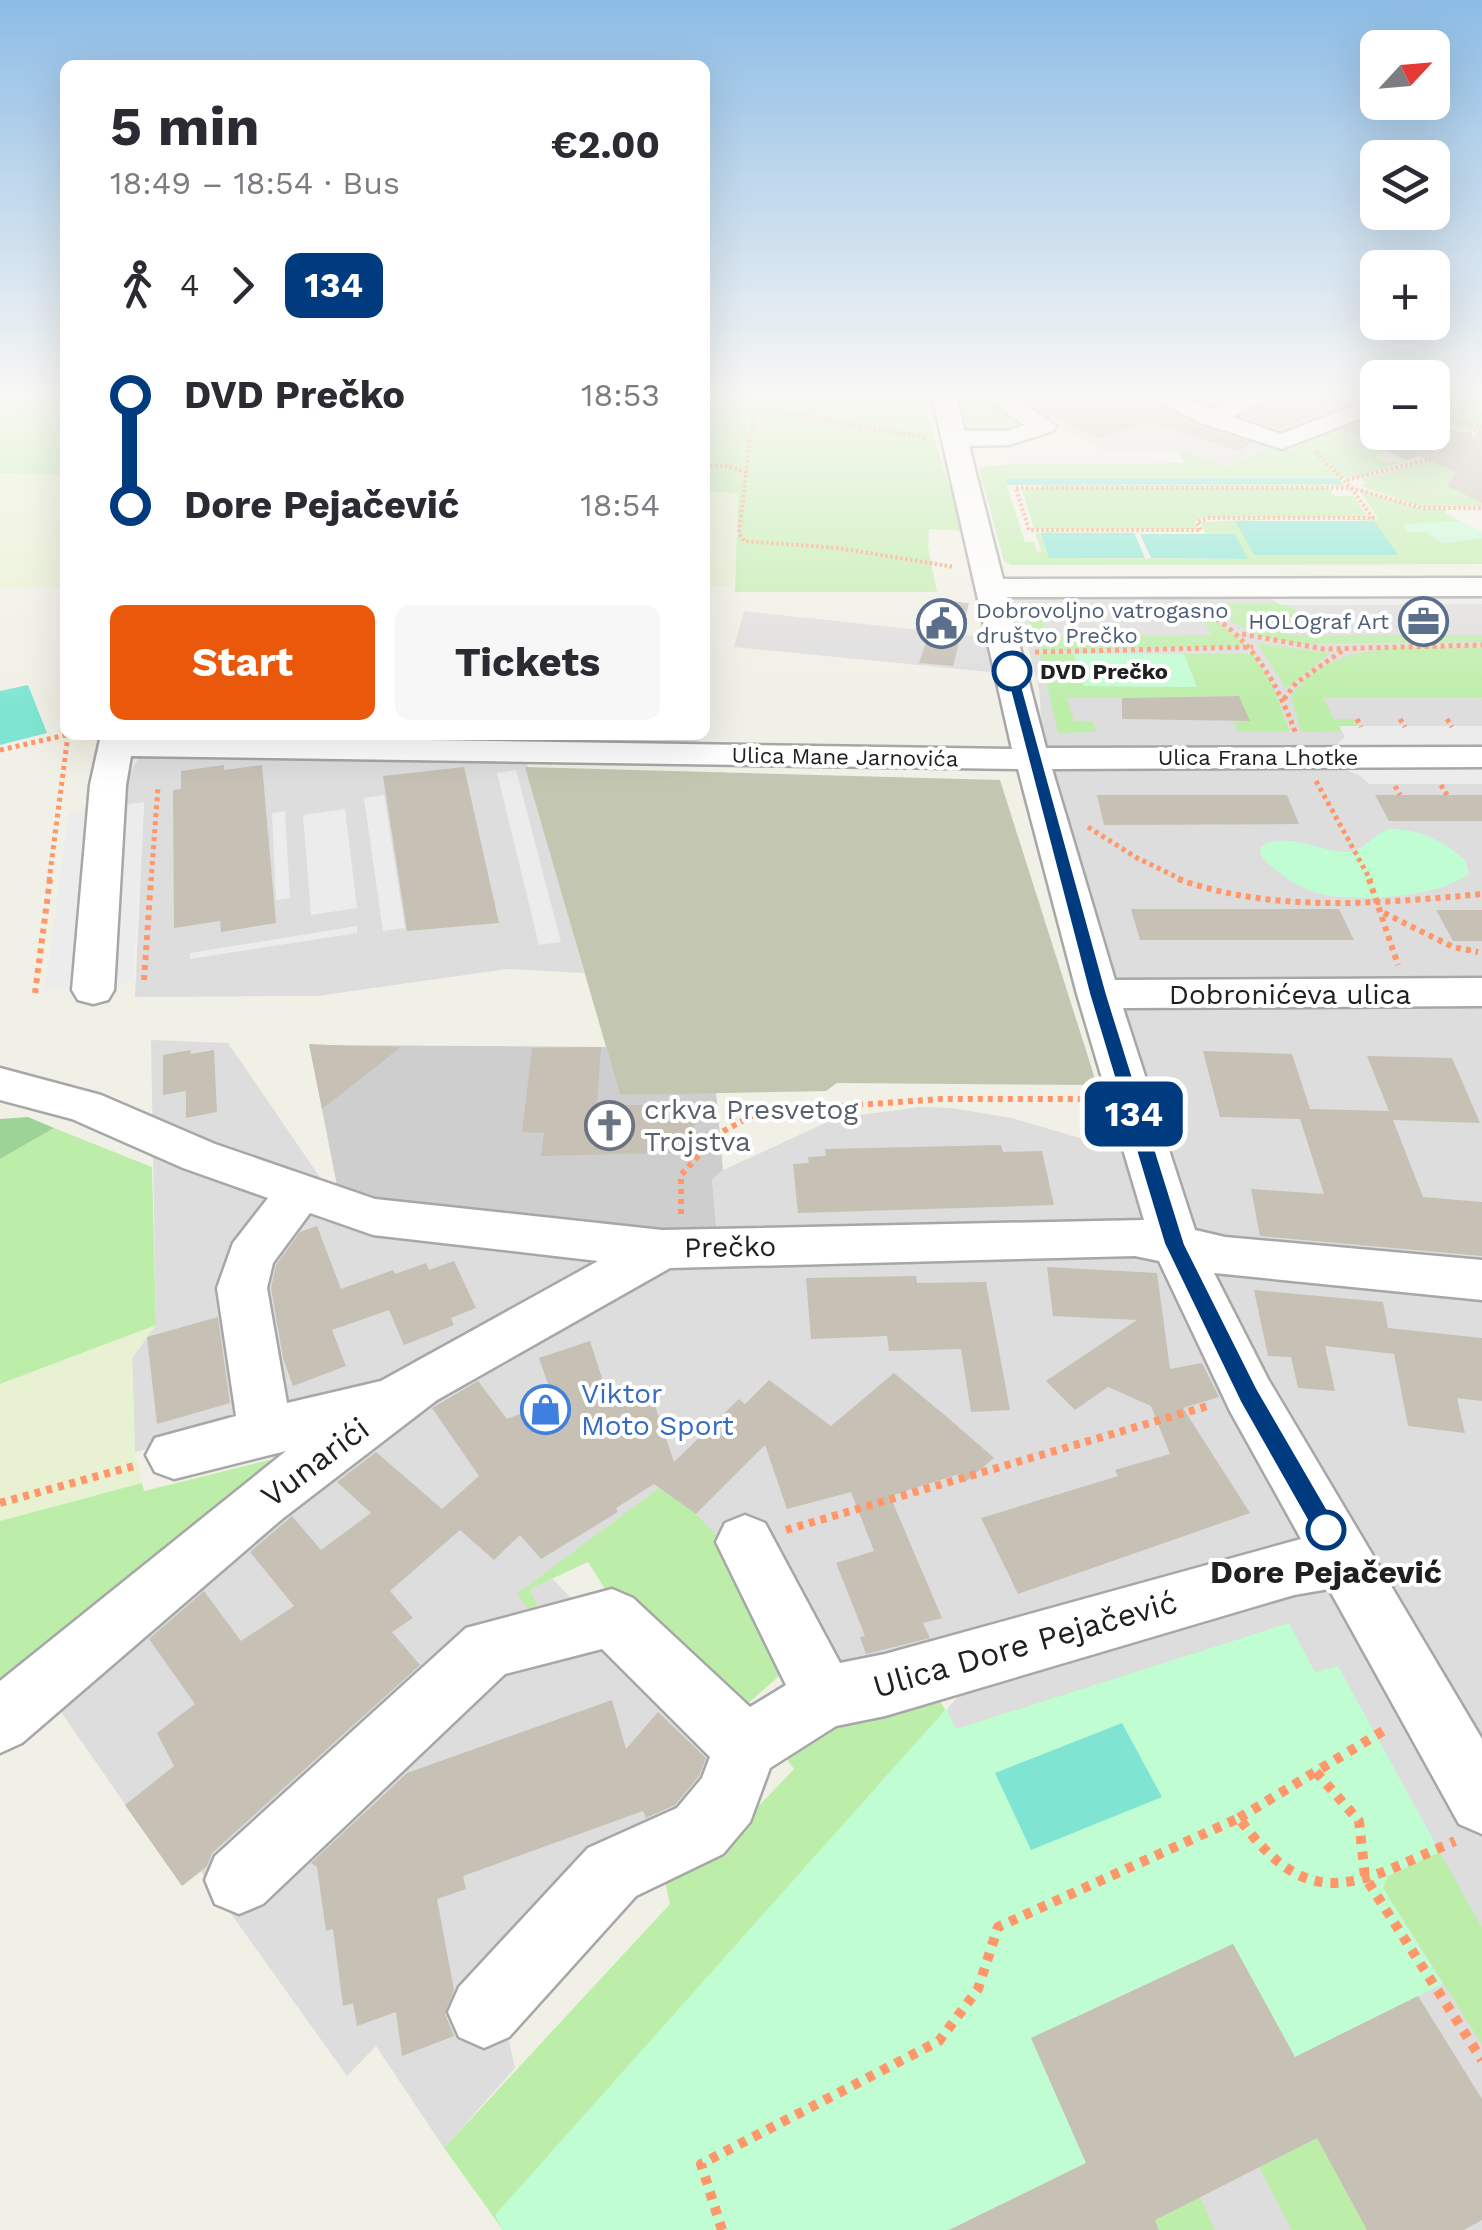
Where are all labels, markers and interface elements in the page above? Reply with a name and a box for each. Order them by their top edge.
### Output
north arrow [1360,30,1450,120]
map controls [1360,30,1450,450]
text: 5 min [110,94,260,158]
text: €2.00 [551,123,660,167]
button: layers [1360,140,1450,230]
text: 18:49 – 18:54 · Bus [110,164,400,202]
button: + [1360,250,1450,340]
icon: walk [110,258,165,313]
icon: forward [215,258,270,313]
text: 134 [305,264,363,306]
text: 4 [180,266,200,304]
button: − [1360,360,1450,450]
text: DVD Prečko [184,373,405,417]
text: 18:53 [581,376,660,414]
text: Dore Pejačević [184,483,459,527]
text: 18:54 [580,486,660,524]
office icon: HOLOgraf Art [1398,595,1450,647]
public building icon: Dobrovoljno vatrogasno društvo Prečko [915,597,967,649]
place label: Dobrovoljno vatrogasno društvo Prečko [976,598,1228,648]
button: Start [110,605,375,720]
button: Tickets [395,605,660,720]
place label: HOLOgraf Art [1248,609,1389,634]
marker: DVD Prečko [993,652,1031,690]
place label: DVD Prečko [1040,659,1168,684]
street label: Ulica Mane Jarnovića [732,743,958,771]
street label: Ulica Frana Lhotke [1158,745,1358,770]
street label: Dobronićeva ulica [1169,978,1411,1011]
line badge: 134 [1076,1082,1192,1146]
place label: crkva Presvetog Trojstva [644,1093,858,1158]
text: 134 [1105,1093,1163,1135]
church icon: crkva Presvetog Trojstva [583,1099,635,1151]
street label: Prečko [684,1230,776,1264]
place label: Viktor Moto Sport [581,1377,734,1442]
shop icon: Viktor Moto Sport [520,1383,572,1435]
street label: Vunarići [254,1409,376,1515]
marker: Dore Pejačević [1307,1511,1345,1549]
place label: Dore Pejačević [1210,1553,1442,1591]
street label: Ulica Dore Pejačević [869,1582,1181,1706]

